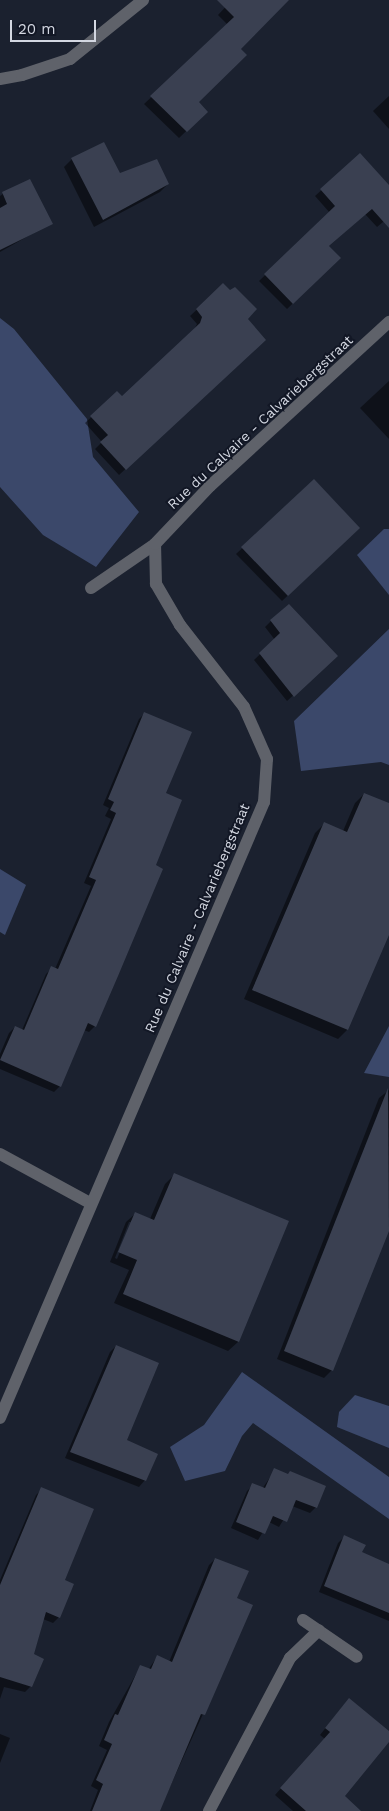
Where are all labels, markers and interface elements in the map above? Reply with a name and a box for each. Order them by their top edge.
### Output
scale bar [12,10,99,42]
text: 20 m [18,20,56,38]
street label: Rue du Calvaire - Calvariebergstraat [164,332,356,512]
street label: Rue du Calvaire - Calvariebergstraat [141,801,253,1035]

